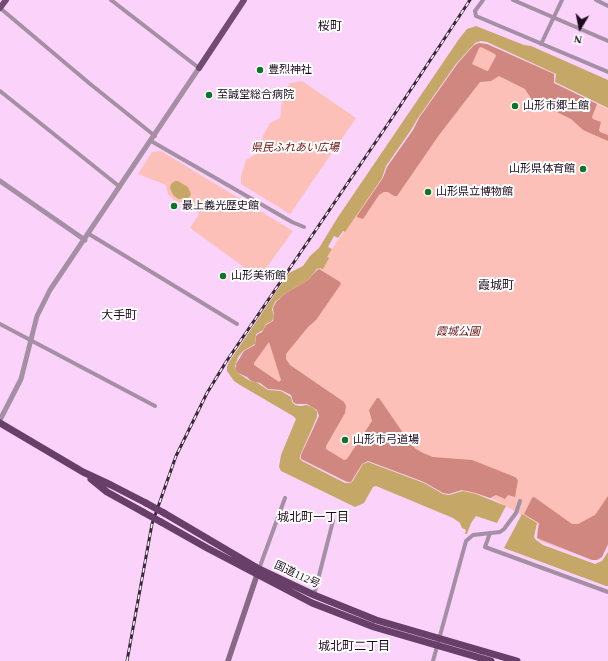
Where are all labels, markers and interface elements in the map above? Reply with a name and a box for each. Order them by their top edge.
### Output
north arrow [560,8,600,48]
district label: 桜町 [318,20,342,34]
text: N [573,33,583,46]
place label: 豊烈神社 [268,63,312,77]
marker: 豊烈神社 [255,65,265,75]
place label: 至誠堂総合病院 [217,88,294,102]
marker: 至誠堂総合病院 [204,90,214,100]
place label: 山形市郷土館 [523,99,589,113]
marker: 山形市郷土館 [510,101,520,111]
park label: 県民ふれあい広場 [251,141,339,155]
place label: 山形県体育館 [509,162,575,176]
marker: 山形県体育館 [578,164,588,174]
place label: 山形県立博物館 [436,185,513,199]
marker: 山形県立博物館 [423,187,433,197]
place label: 最上義光歴史館 [182,199,259,213]
marker: 最上義光歴史館 [169,201,179,211]
place label: 山形美術館 [231,269,286,283]
marker: 山形美術館 [218,271,228,281]
district label: 霞城町 [478,279,514,293]
district label: 大手町 [101,309,137,323]
park label: 霞城公園 [436,325,480,339]
place label: 山形市弓道場 [353,433,419,447]
marker: 山形市弓道場 [340,435,350,445]
district label: 城北町一丁目 [277,511,349,525]
street label: 国道112号 [272,559,322,591]
district label: 城北町二丁目 [318,640,390,654]

